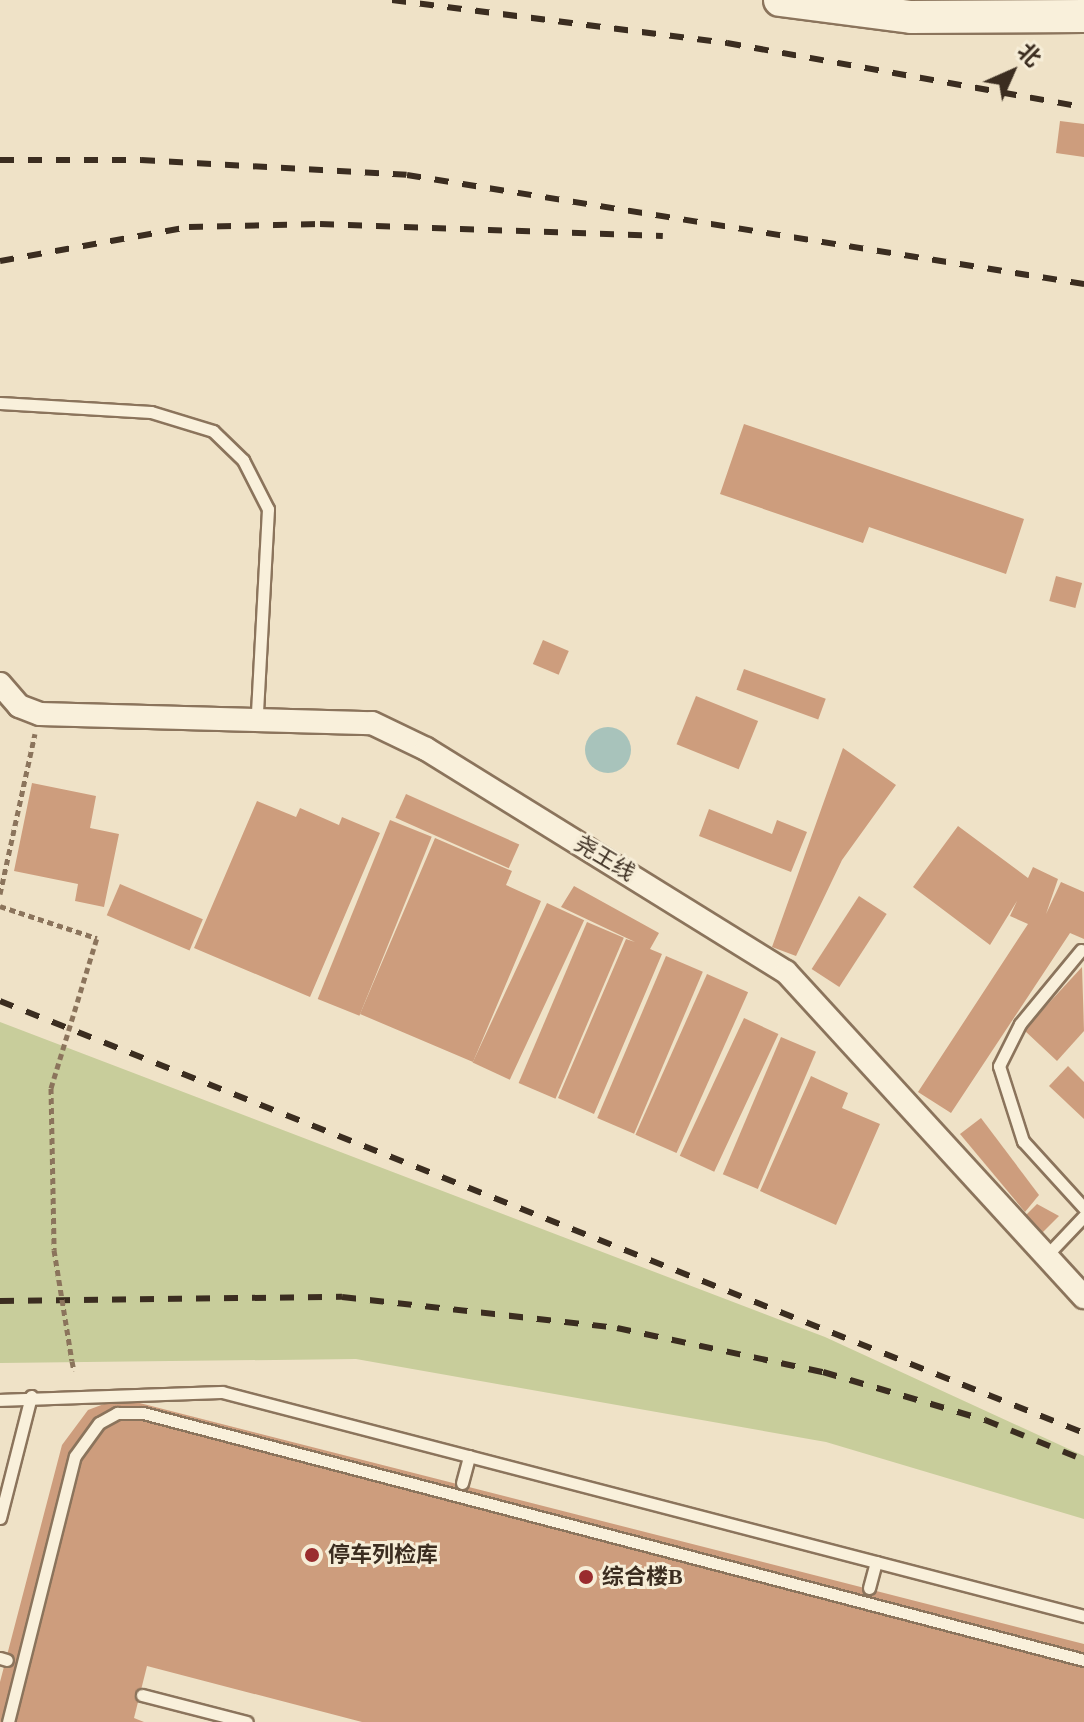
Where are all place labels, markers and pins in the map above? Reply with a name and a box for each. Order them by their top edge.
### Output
place label: 停车列检库 [328,1542,438,1568]
marker: 停车列检库 [303,1546,321,1564]
place label: 综合楼B [602,1564,683,1590]
marker: 综合楼B [577,1568,595,1586]

